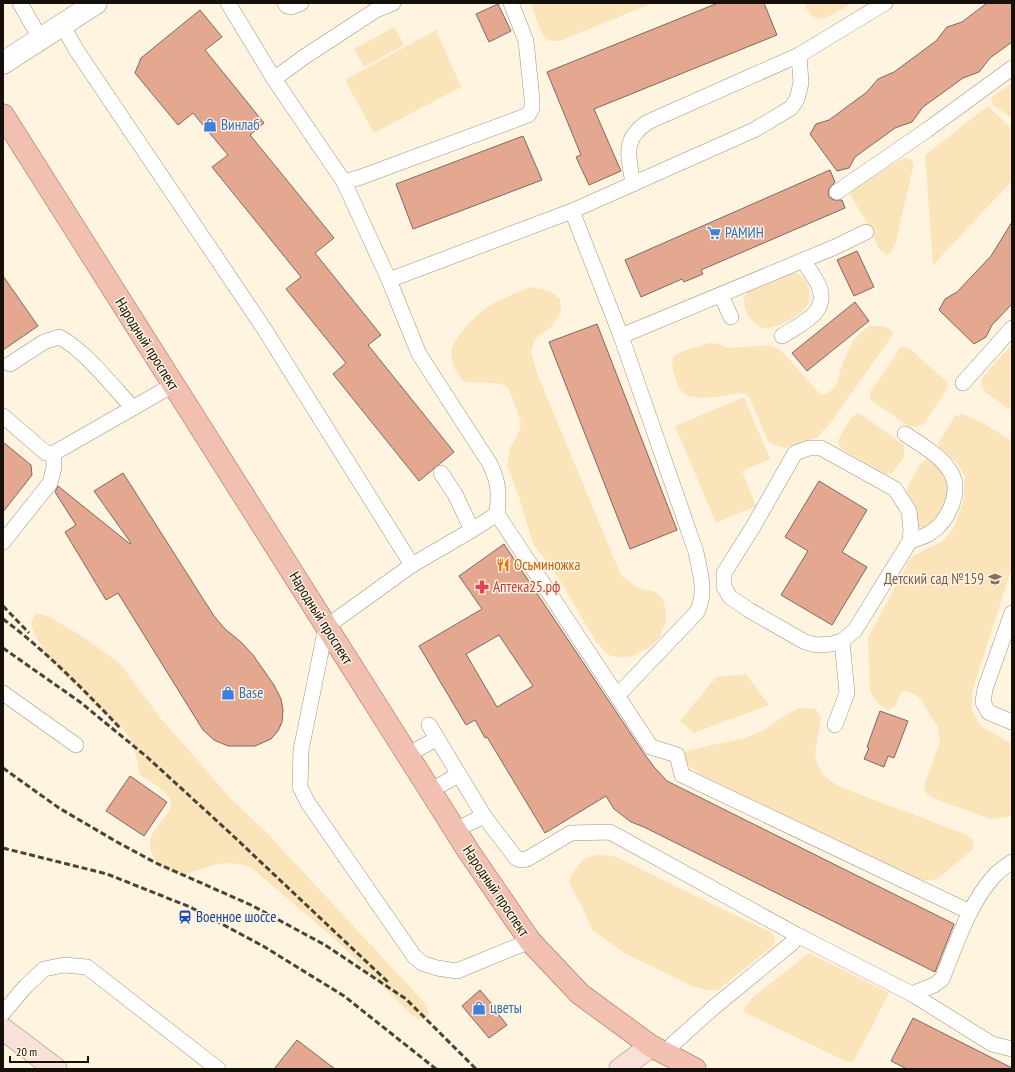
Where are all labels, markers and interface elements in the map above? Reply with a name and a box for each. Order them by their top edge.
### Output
place label: Винлаб [221,115,260,134]
shop icon: Винлаб [202,117,218,133]
place label: РАМИН [725,223,764,242]
supermarket icon: РАМИН [706,225,722,241]
street label: Народный проспект [111,294,184,394]
place label: Осьминожка [514,555,580,574]
restaurant icon: Осьминожка [495,557,511,573]
street label: Народный проспект [285,568,358,668]
place label: Детский сад №159 [884,569,984,588]
school or university icon: Детский сад №159 [987,571,1003,587]
place label: Аптека25.рф [493,577,560,596]
pharmacy icon: Аптека25.рф [474,579,490,595]
place label: Base [239,683,263,702]
shop icon: Base [220,685,236,701]
street label: Народный проспект [459,841,534,940]
place label: Военное шоссе [196,907,276,926]
station icon: Военное шоссе [177,909,193,925]
place label: цветы [490,998,522,1017]
shop icon: цветы [471,1000,487,1016]
scale bar [10,1038,88,1064]
text: 20 m [16,1044,37,1059]

